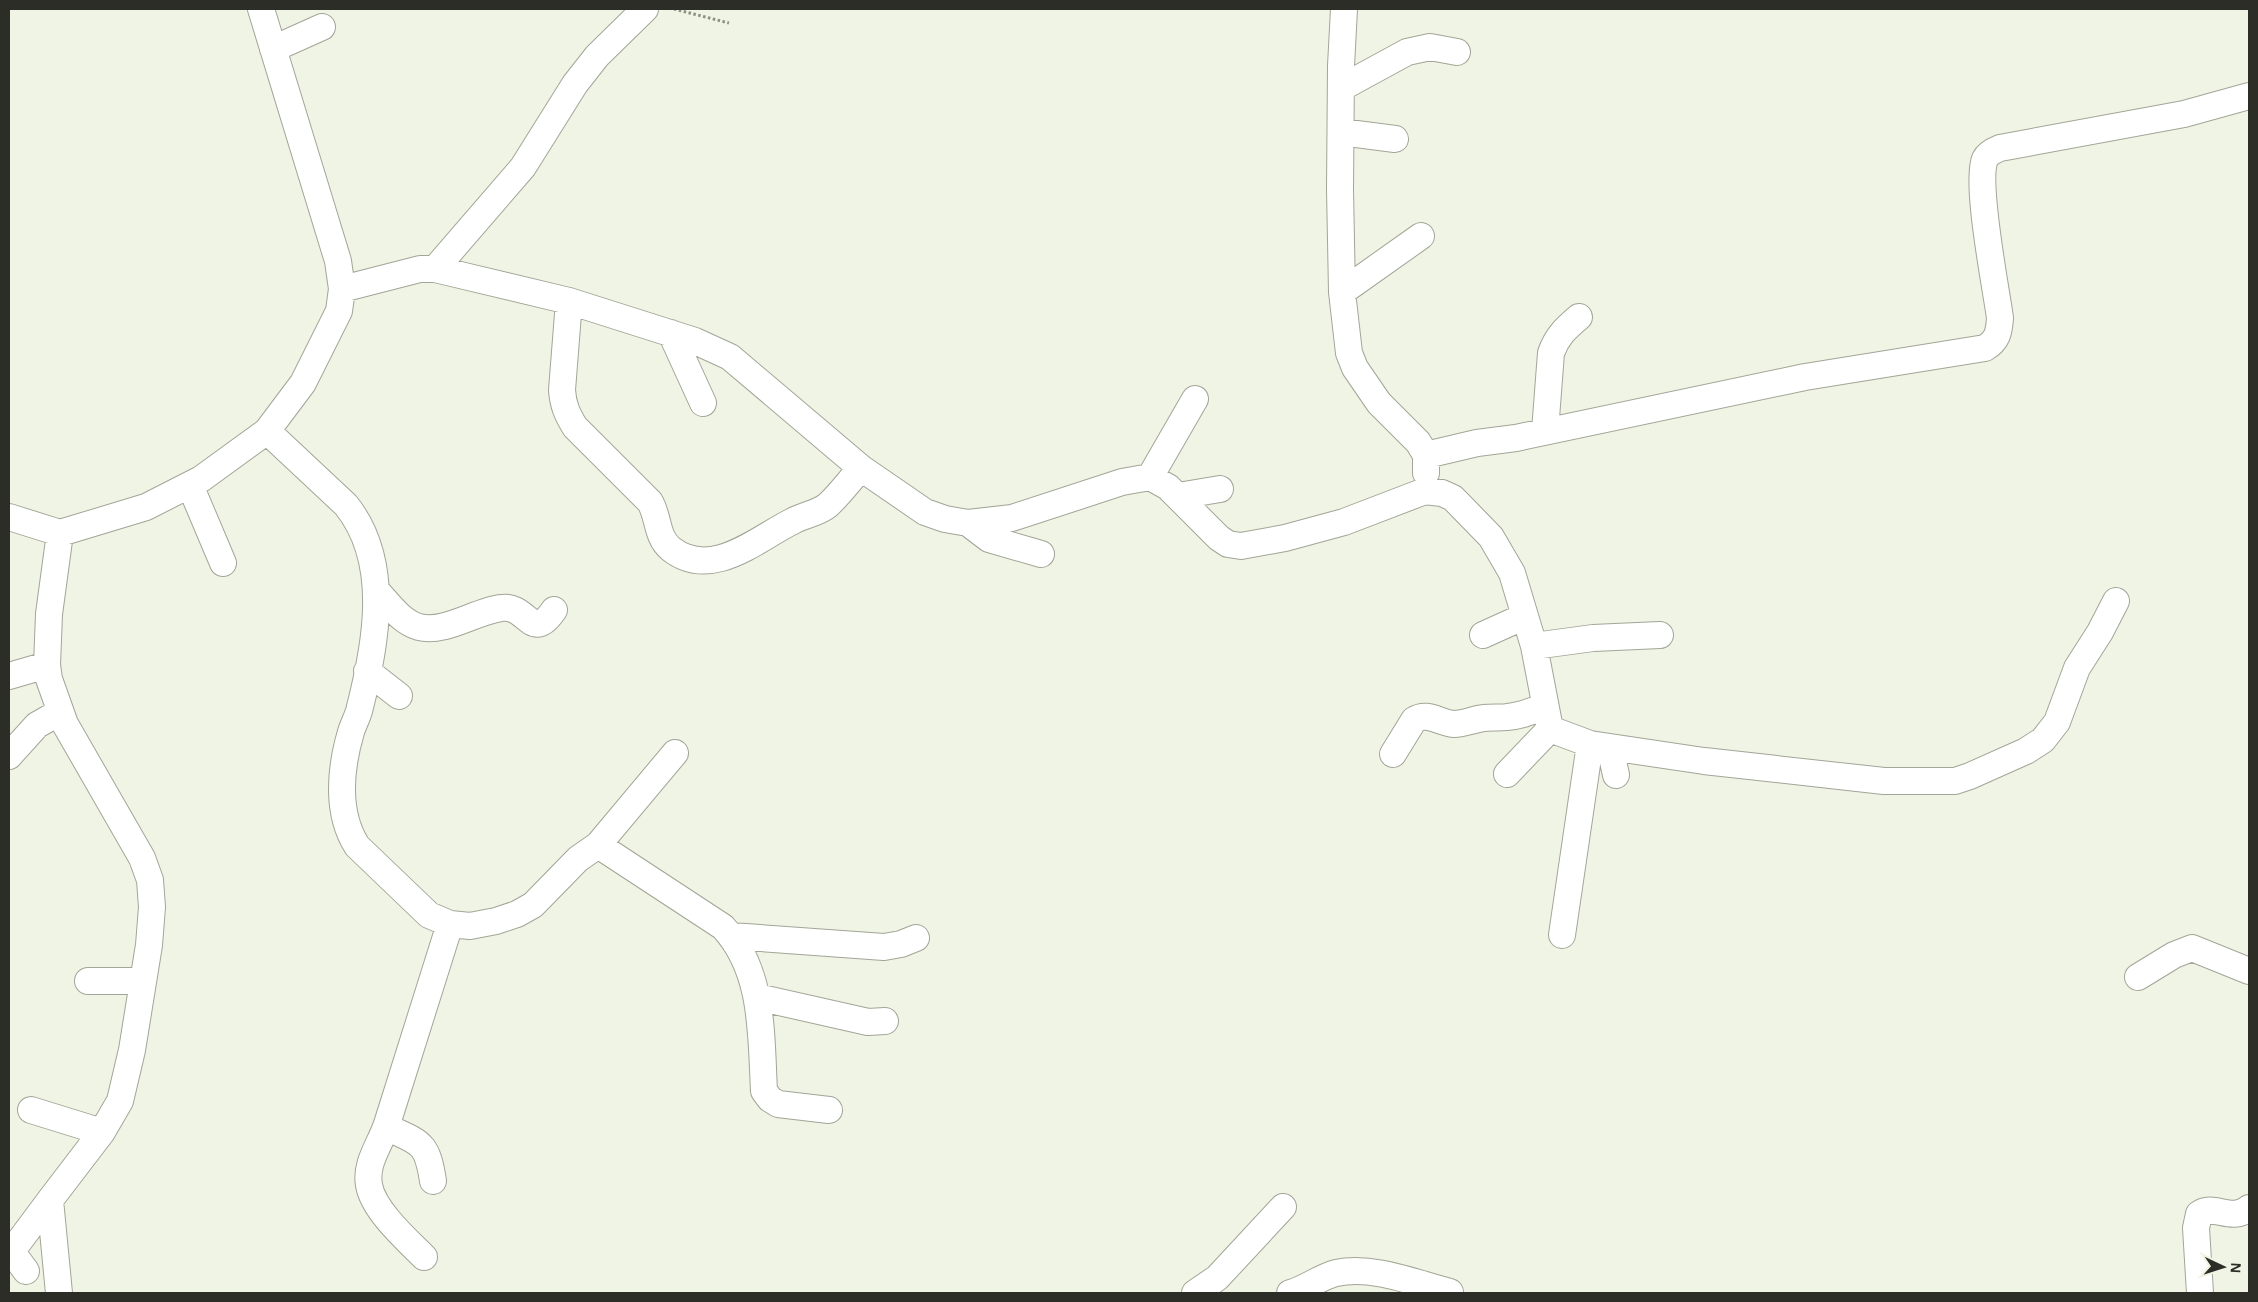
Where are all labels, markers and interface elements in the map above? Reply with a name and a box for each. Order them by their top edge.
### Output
north arrow [2198,1242,2248,1292]
text: N [2228,1262,2244,1274]

